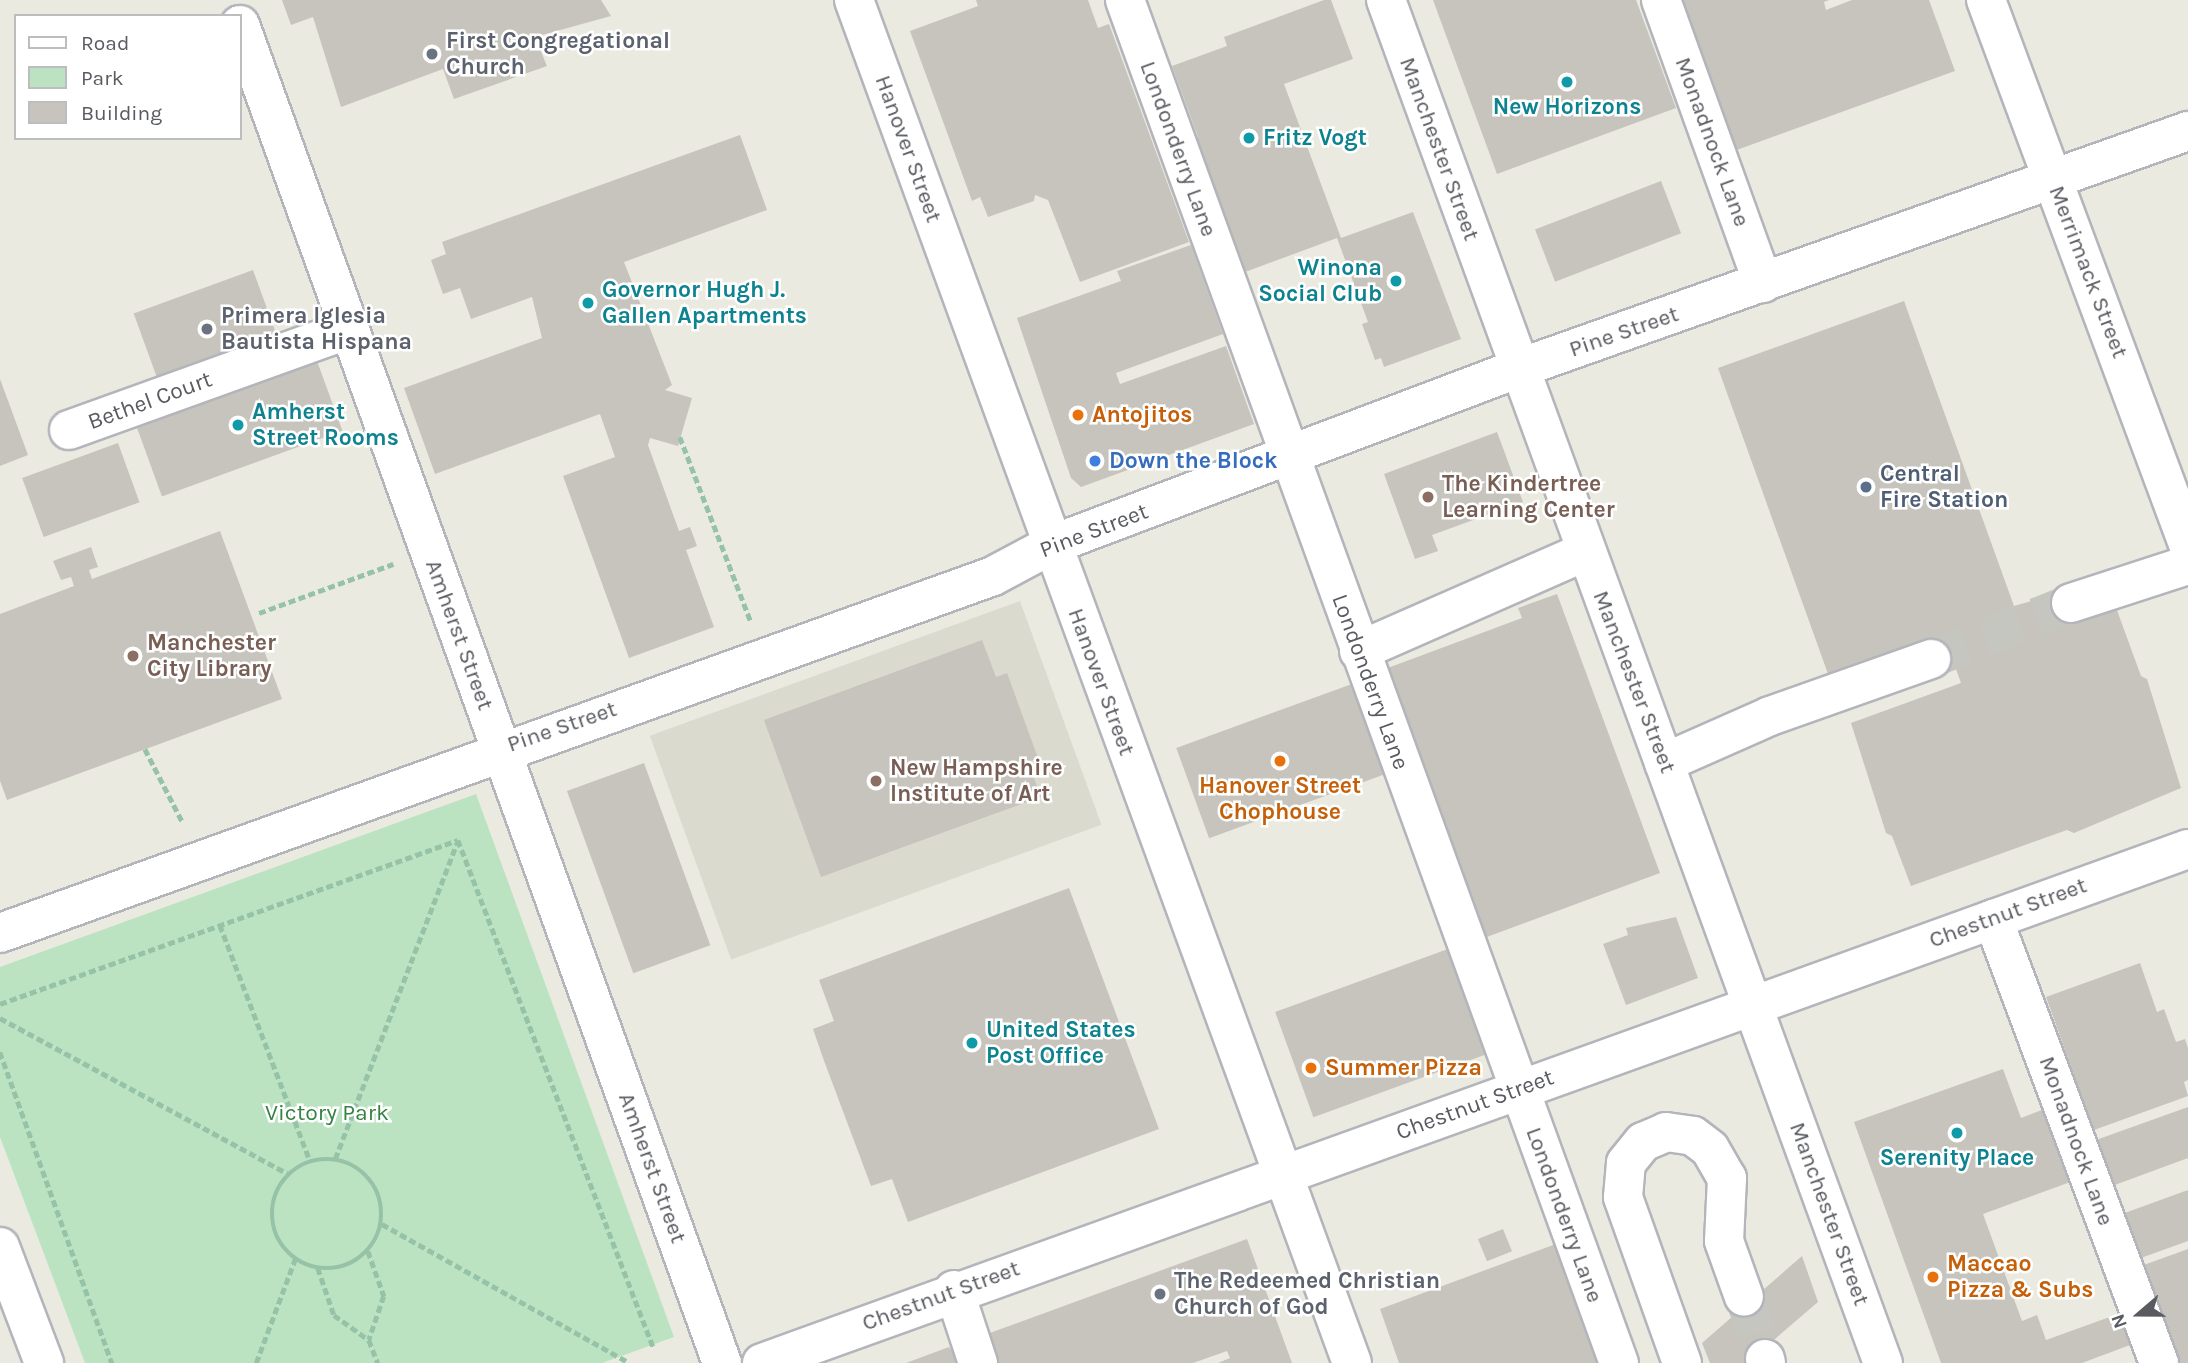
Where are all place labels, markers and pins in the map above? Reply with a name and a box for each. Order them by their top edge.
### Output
place label: First Congregational Church [446,27,670,81]
marker: First Congregational Church [424,46,440,62]
marker: New Horizons [1559,74,1575,90]
place label: New Horizons [1493,93,1641,121]
place label: Fritz Vogt [1263,124,1367,152]
marker: Fritz Vogt [1241,130,1257,146]
place label: Winona Social Club [1258,254,1382,308]
marker: Winona Social Club [1388,273,1404,289]
place label: Governor Hugh J. Gallen Apartments [602,276,807,330]
marker: Governor Hugh J. Gallen Apartments [580,295,596,311]
place label: Primera Iglesia Bautista Hispana [221,302,412,356]
marker: Primera Iglesia Bautista Hispana [199,321,215,337]
place label: Amherst Street Rooms [252,398,399,452]
place label: Antojitos [1092,401,1192,429]
marker: Antojitos [1070,407,1086,423]
marker: Amherst Street Rooms [230,417,246,433]
place label: Down the Block [1109,447,1278,475]
marker: Down the Block [1087,453,1103,469]
place label: Central Fire Station [1880,460,2008,514]
place label: The Kindertree Learning Center [1442,470,1615,524]
marker: Central Fire Station [1858,479,1874,495]
marker: The Kindertree Learning Center [1420,489,1436,505]
place label: Manchester City Library [147,629,276,683]
marker: Manchester City Library [125,648,141,664]
marker: Hanover Street Chophouse [1272,753,1288,769]
place label: New Hampshire Institute of Art [890,754,1063,808]
place label: Hanover Street Chophouse [1199,772,1361,826]
marker: New Hampshire Institute of Art [868,773,884,789]
place label: United States Post Office [986,1016,1136,1070]
marker: United States Post Office [964,1035,980,1051]
place label: Summer Pizza [1325,1054,1482,1082]
marker: Summer Pizza [1303,1060,1319,1076]
marker: Serenity Place [1949,1125,1965,1141]
place label: Serenity Place [1880,1144,2034,1172]
place label: Maccao Pizza & Subs [1947,1250,2093,1304]
place label: The Redeemed Christian Church of God [1174,1267,1440,1321]
marker: Maccao Pizza & Subs [1925,1269,1941,1285]
marker: The Redeemed Christian Church of God [1152,1286,1168,1302]

